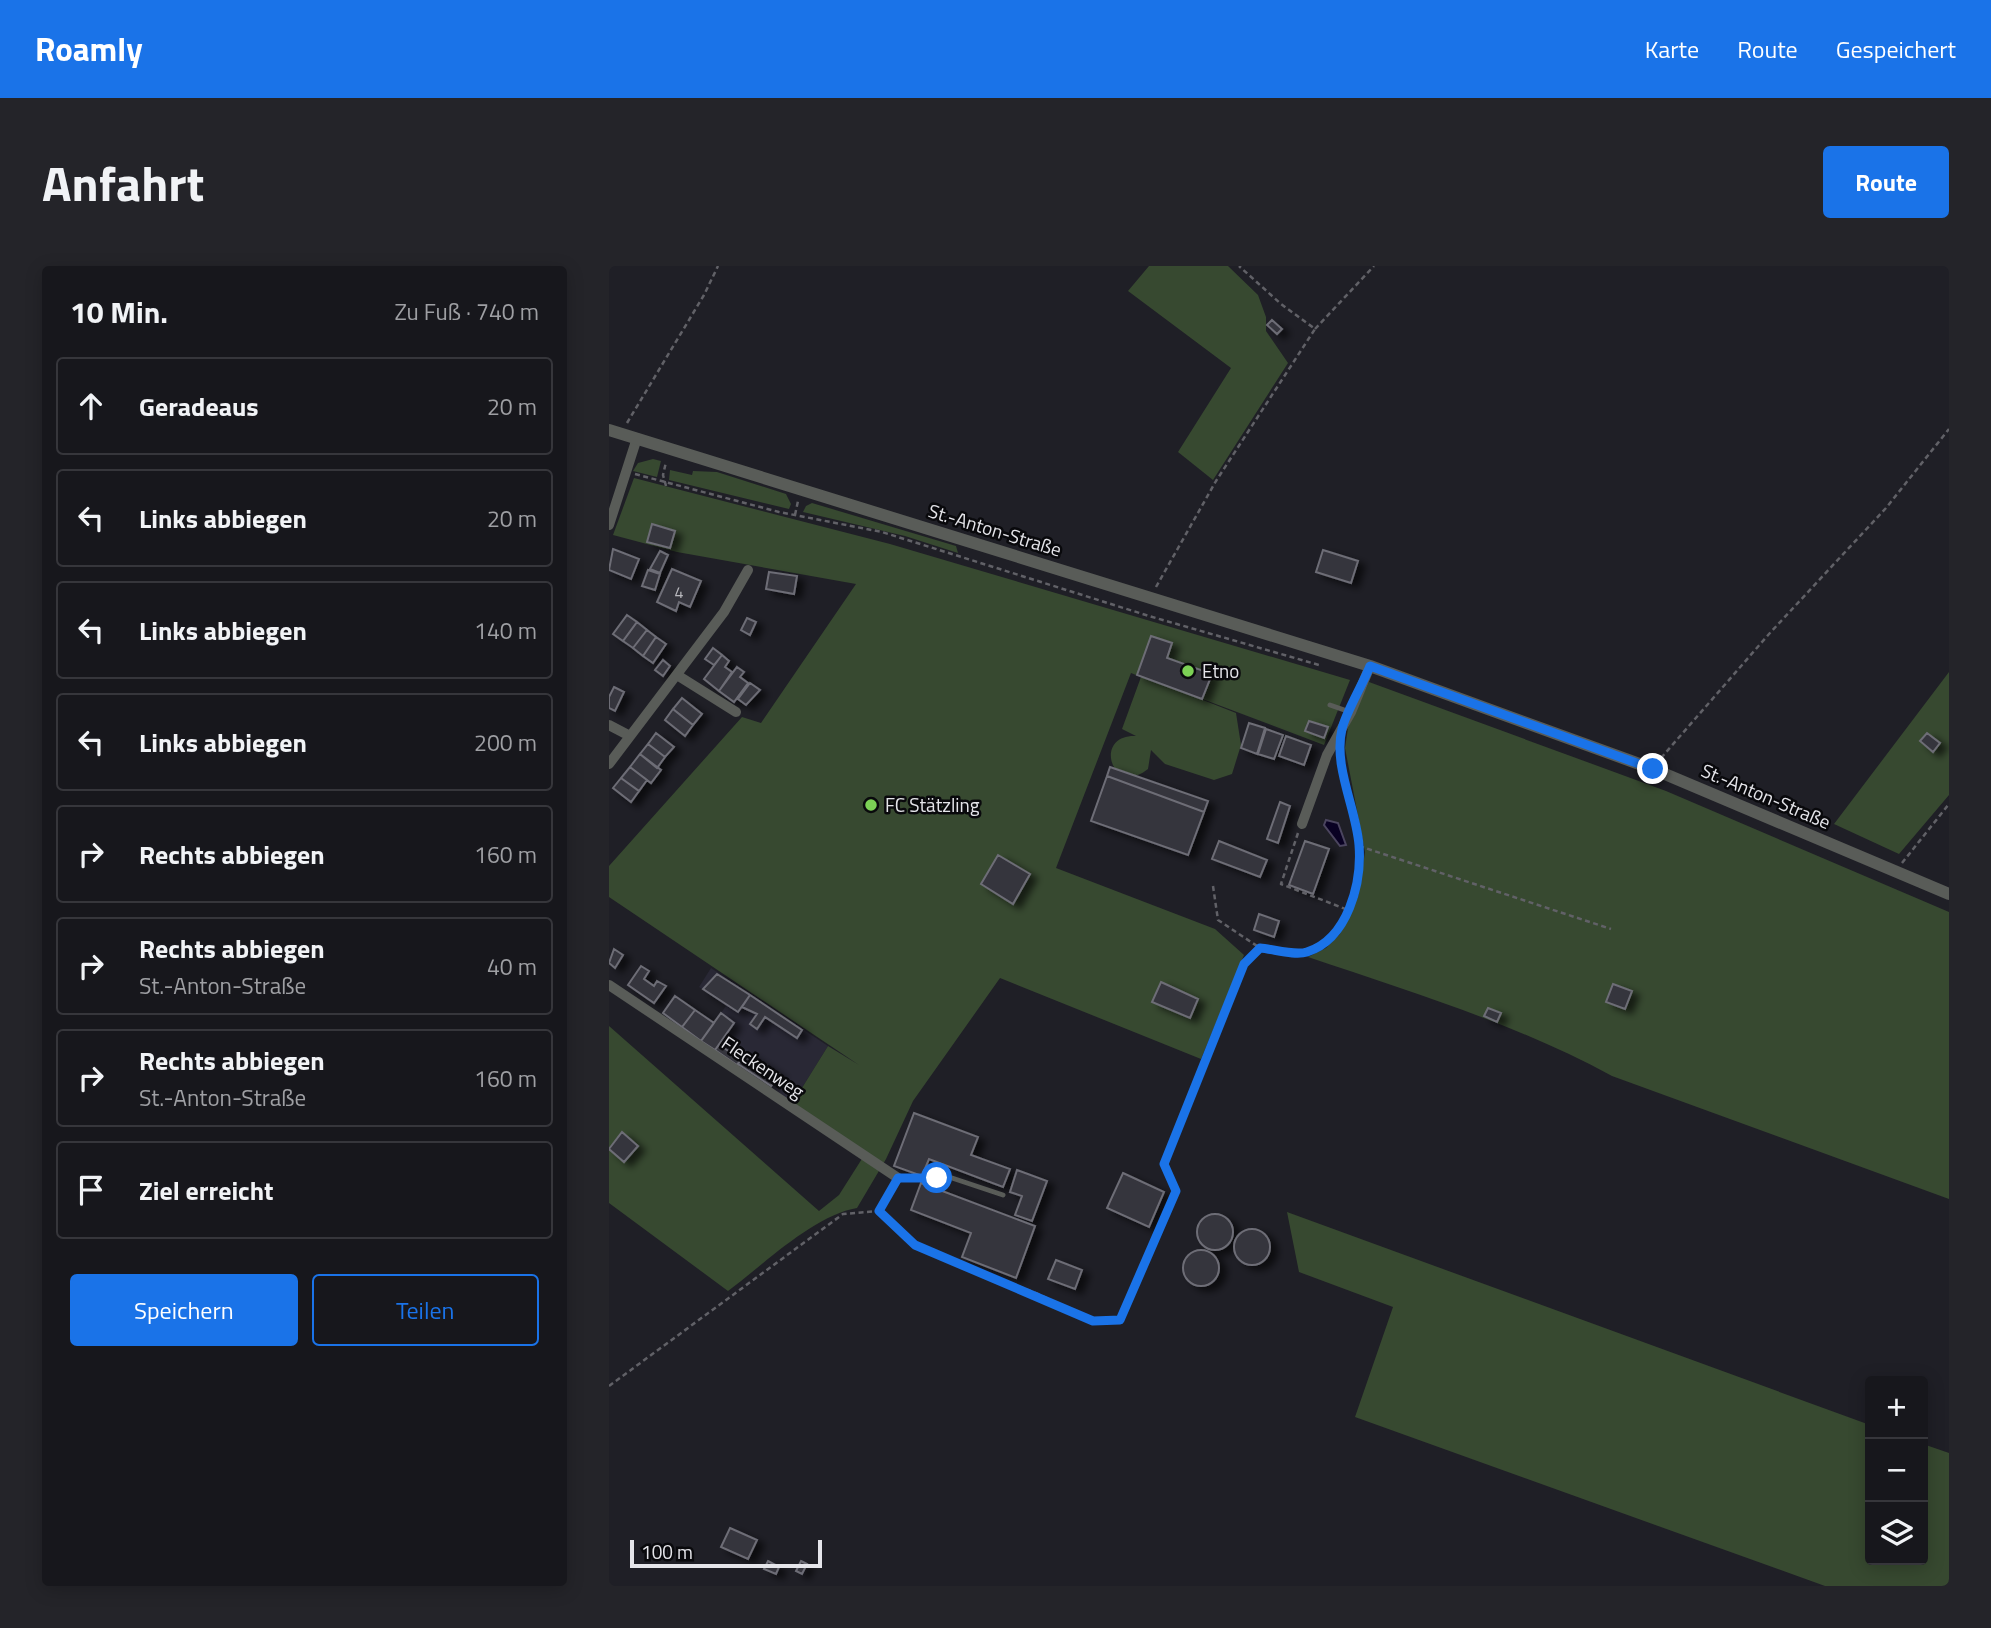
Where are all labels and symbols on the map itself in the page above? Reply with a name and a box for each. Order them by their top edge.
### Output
street label: St.-Anton-Straße [925,495,1065,564]
house number: 4 [675,580,684,604]
place label: Etno [1202,656,1239,685]
marker: Etno [1180,663,1196,679]
route end [1637,753,1668,784]
street label: St.-Anton-Straße [1697,755,1835,836]
place label: FC Stätzling [885,790,980,819]
marker: FC Stätzling [863,797,879,813]
street label: Fleckenweg [716,1028,811,1105]
route start [921,1162,952,1193]
scale bar [630,1537,823,1569]

